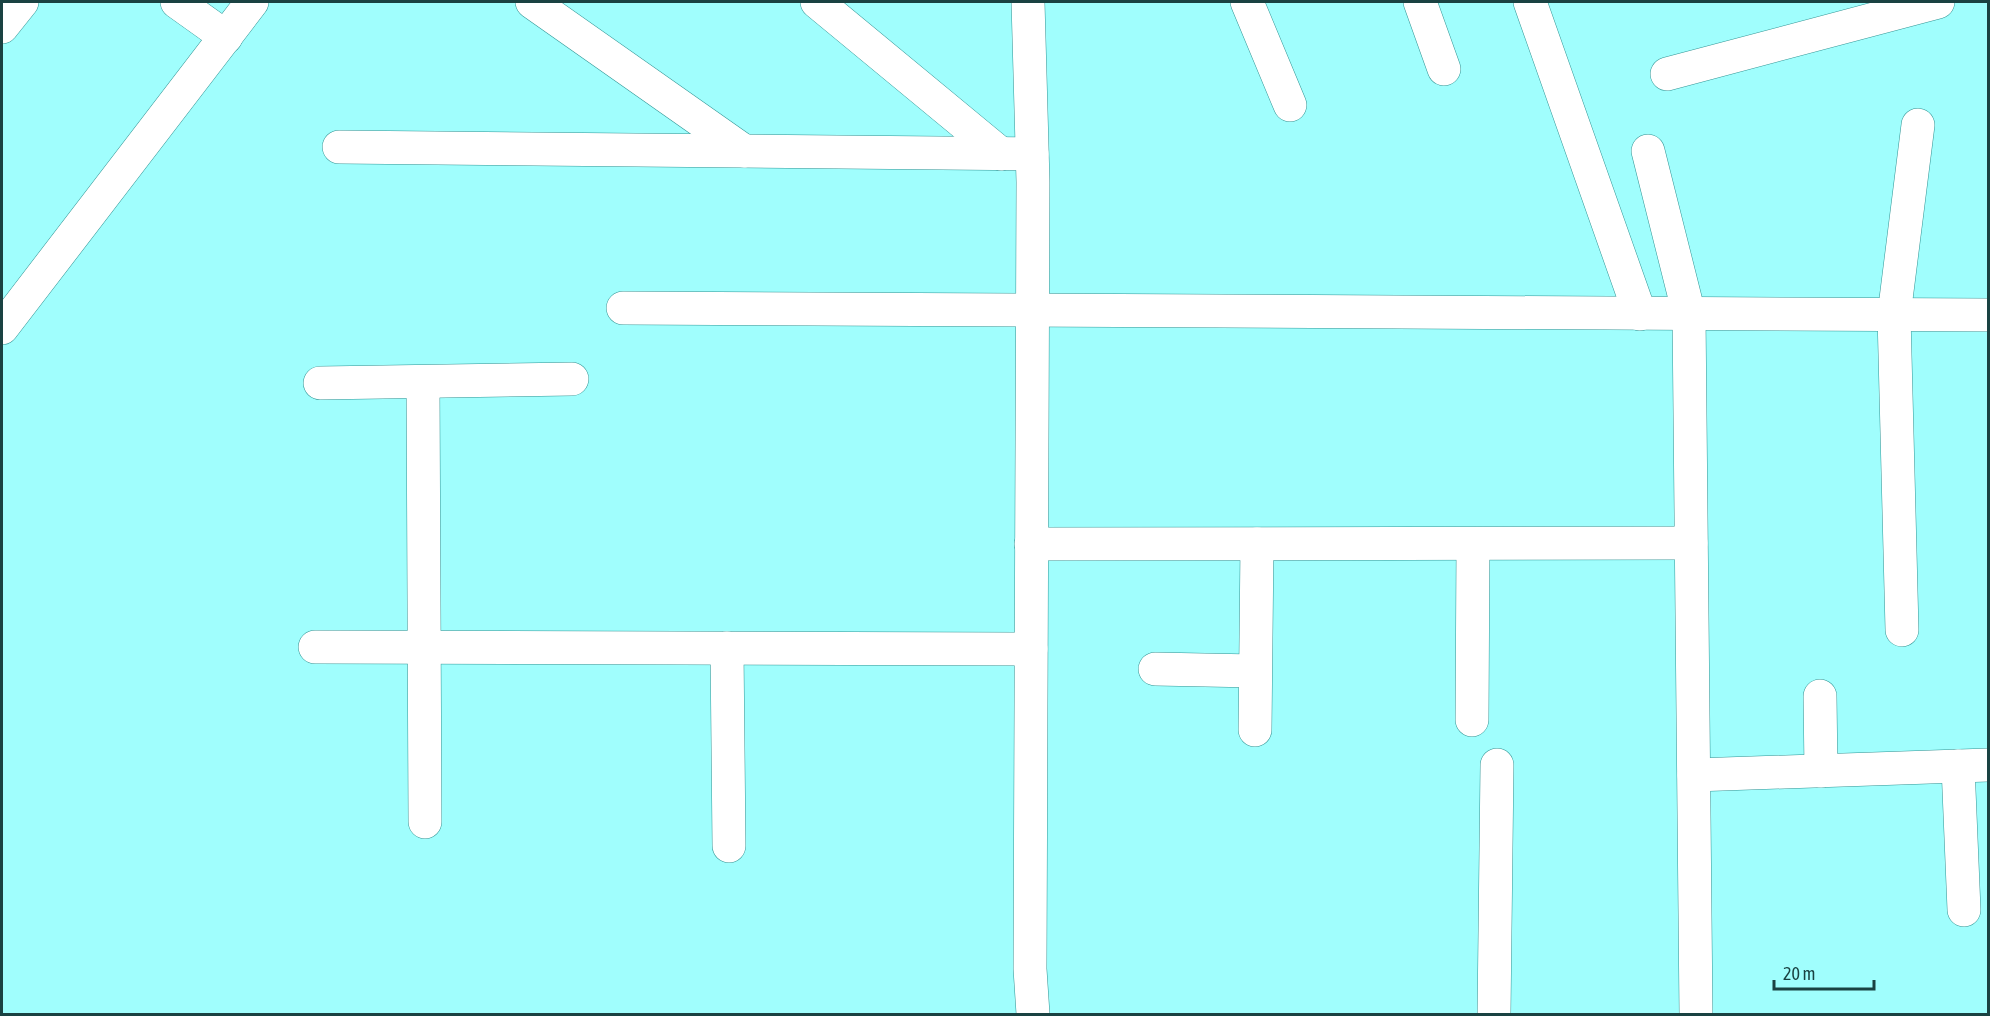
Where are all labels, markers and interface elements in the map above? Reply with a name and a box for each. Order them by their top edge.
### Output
scale bar [1774,953,1874,991]
text: 20 m [1783,963,1815,984]

